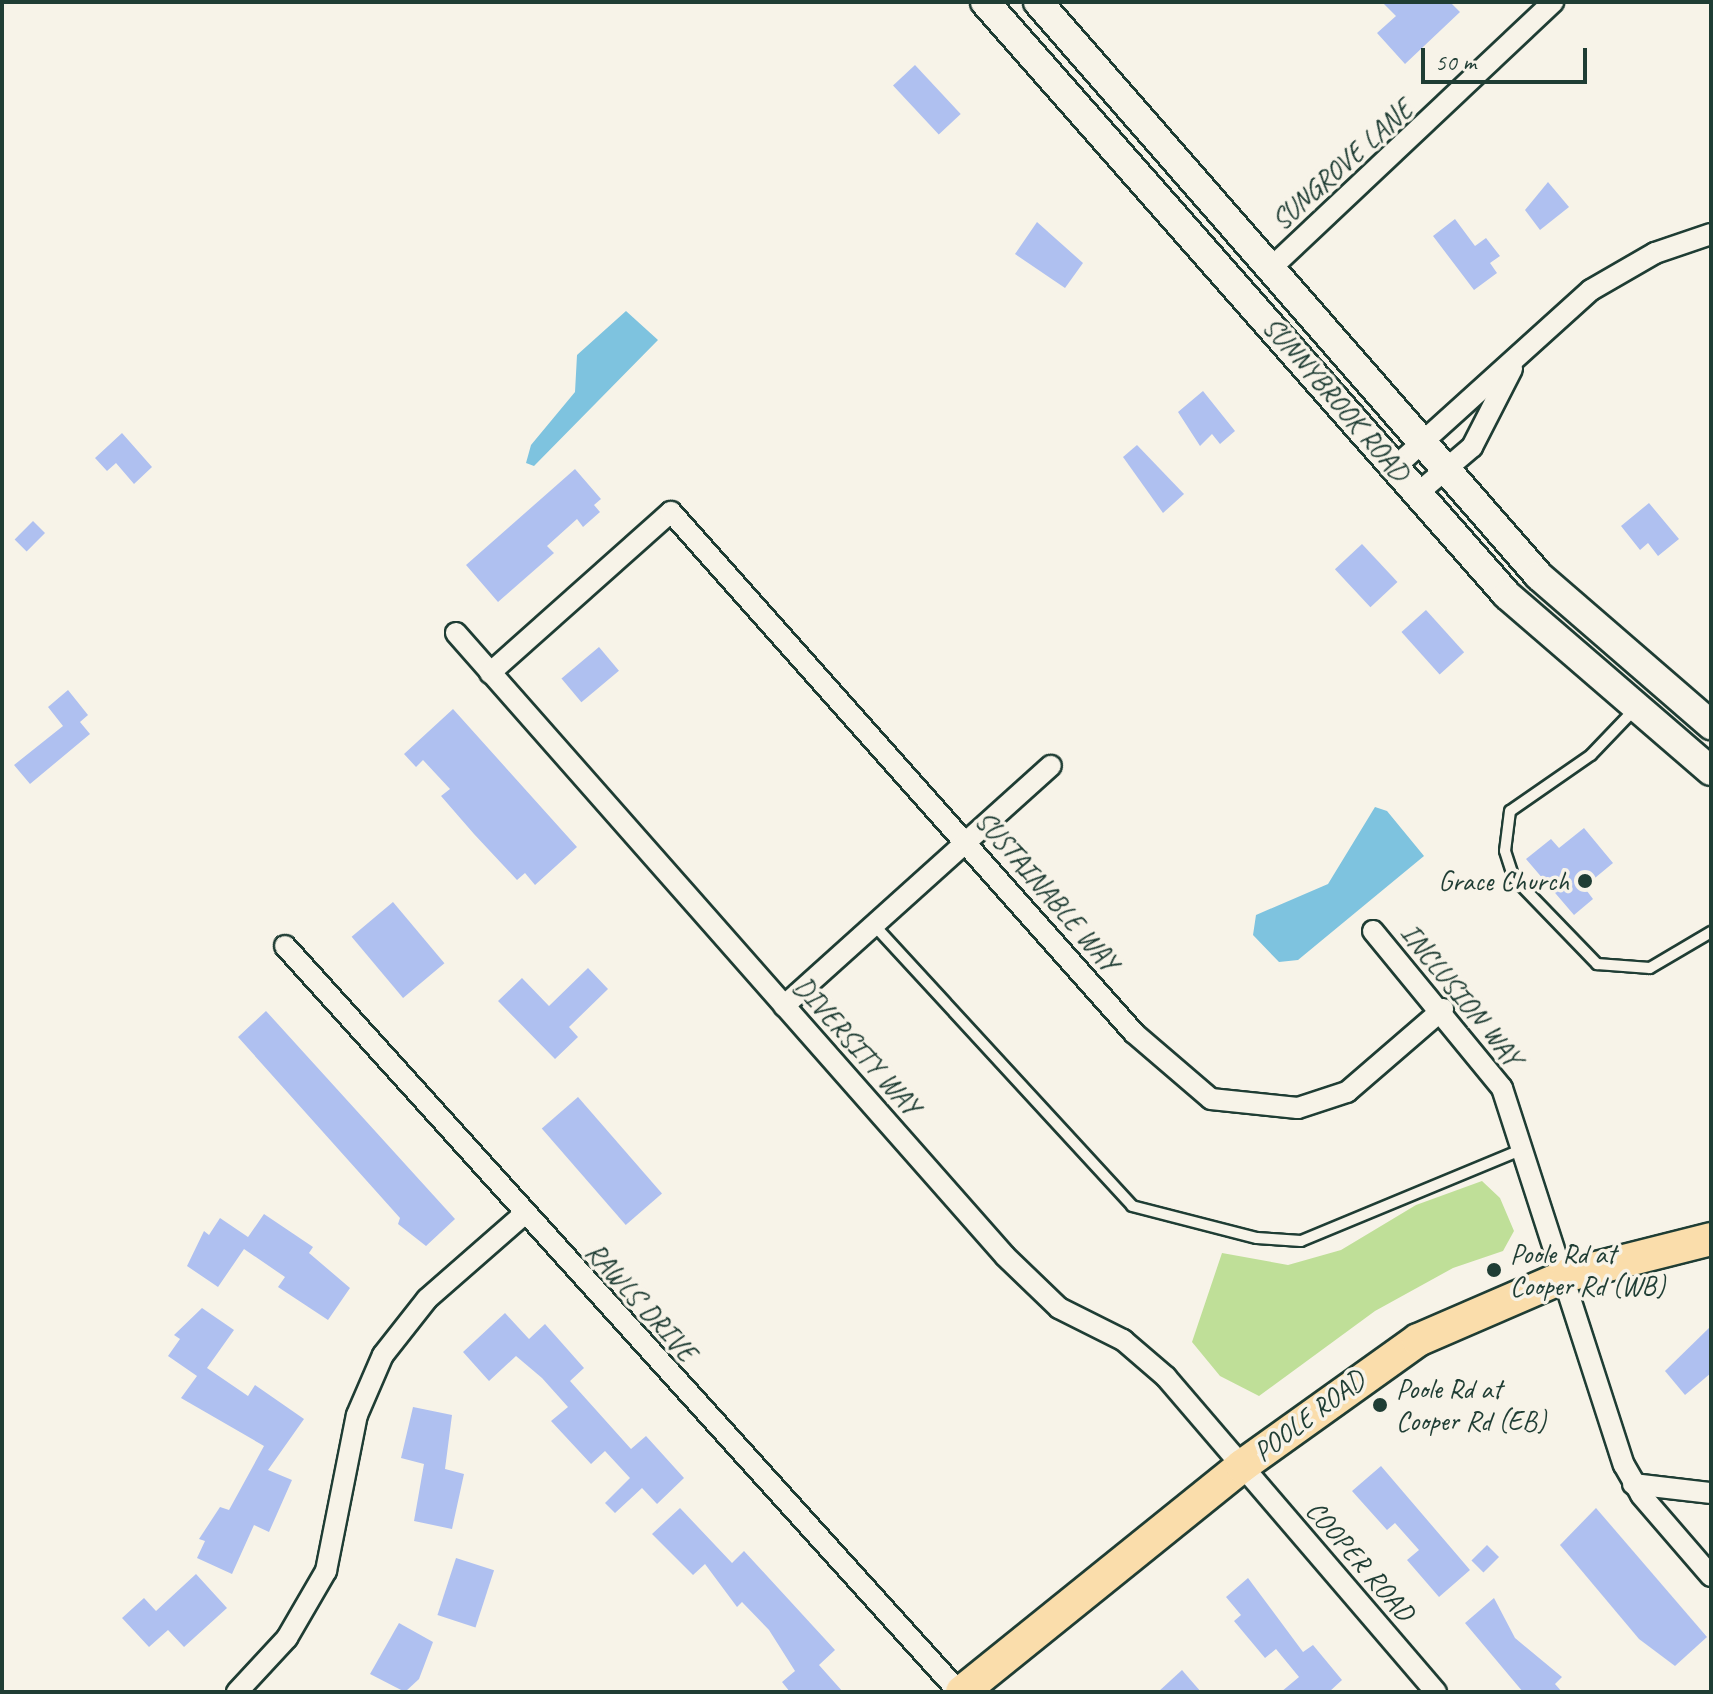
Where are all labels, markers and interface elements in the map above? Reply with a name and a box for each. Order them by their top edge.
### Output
scale bar [1425,32,1591,82]
text: 50 m [1435,47,1476,77]
street label: SUNGROVE LANE [1265,93,1419,237]
street label: SUNNYBROOK ROAD [1255,310,1417,488]
street label: SUSTAINABLE WAY [968,804,1126,978]
place label: Grace Church [1437,864,1569,898]
marker: Grace Church [1576,872,1594,890]
street label: INCLUSION WAY [1393,917,1529,1073]
street label: DIVERSITY WAY [786,970,928,1122]
street label: RAWLS DRIVE [579,1235,703,1369]
place label: Poole Rd at Cooper Rd (WB) [1510,1237,1665,1303]
marker: Poole Rd at Cooper Rd (WB) [1485,1261,1503,1279]
street label: POOLE ROAD [1246,1363,1372,1469]
place label: Poole Rd at Cooper Rd (EB) [1396,1372,1546,1438]
marker: Poole Rd at Cooper Rd (EB) [1371,1396,1389,1414]
street label: COOPER ROAD [1298,1494,1422,1628]

